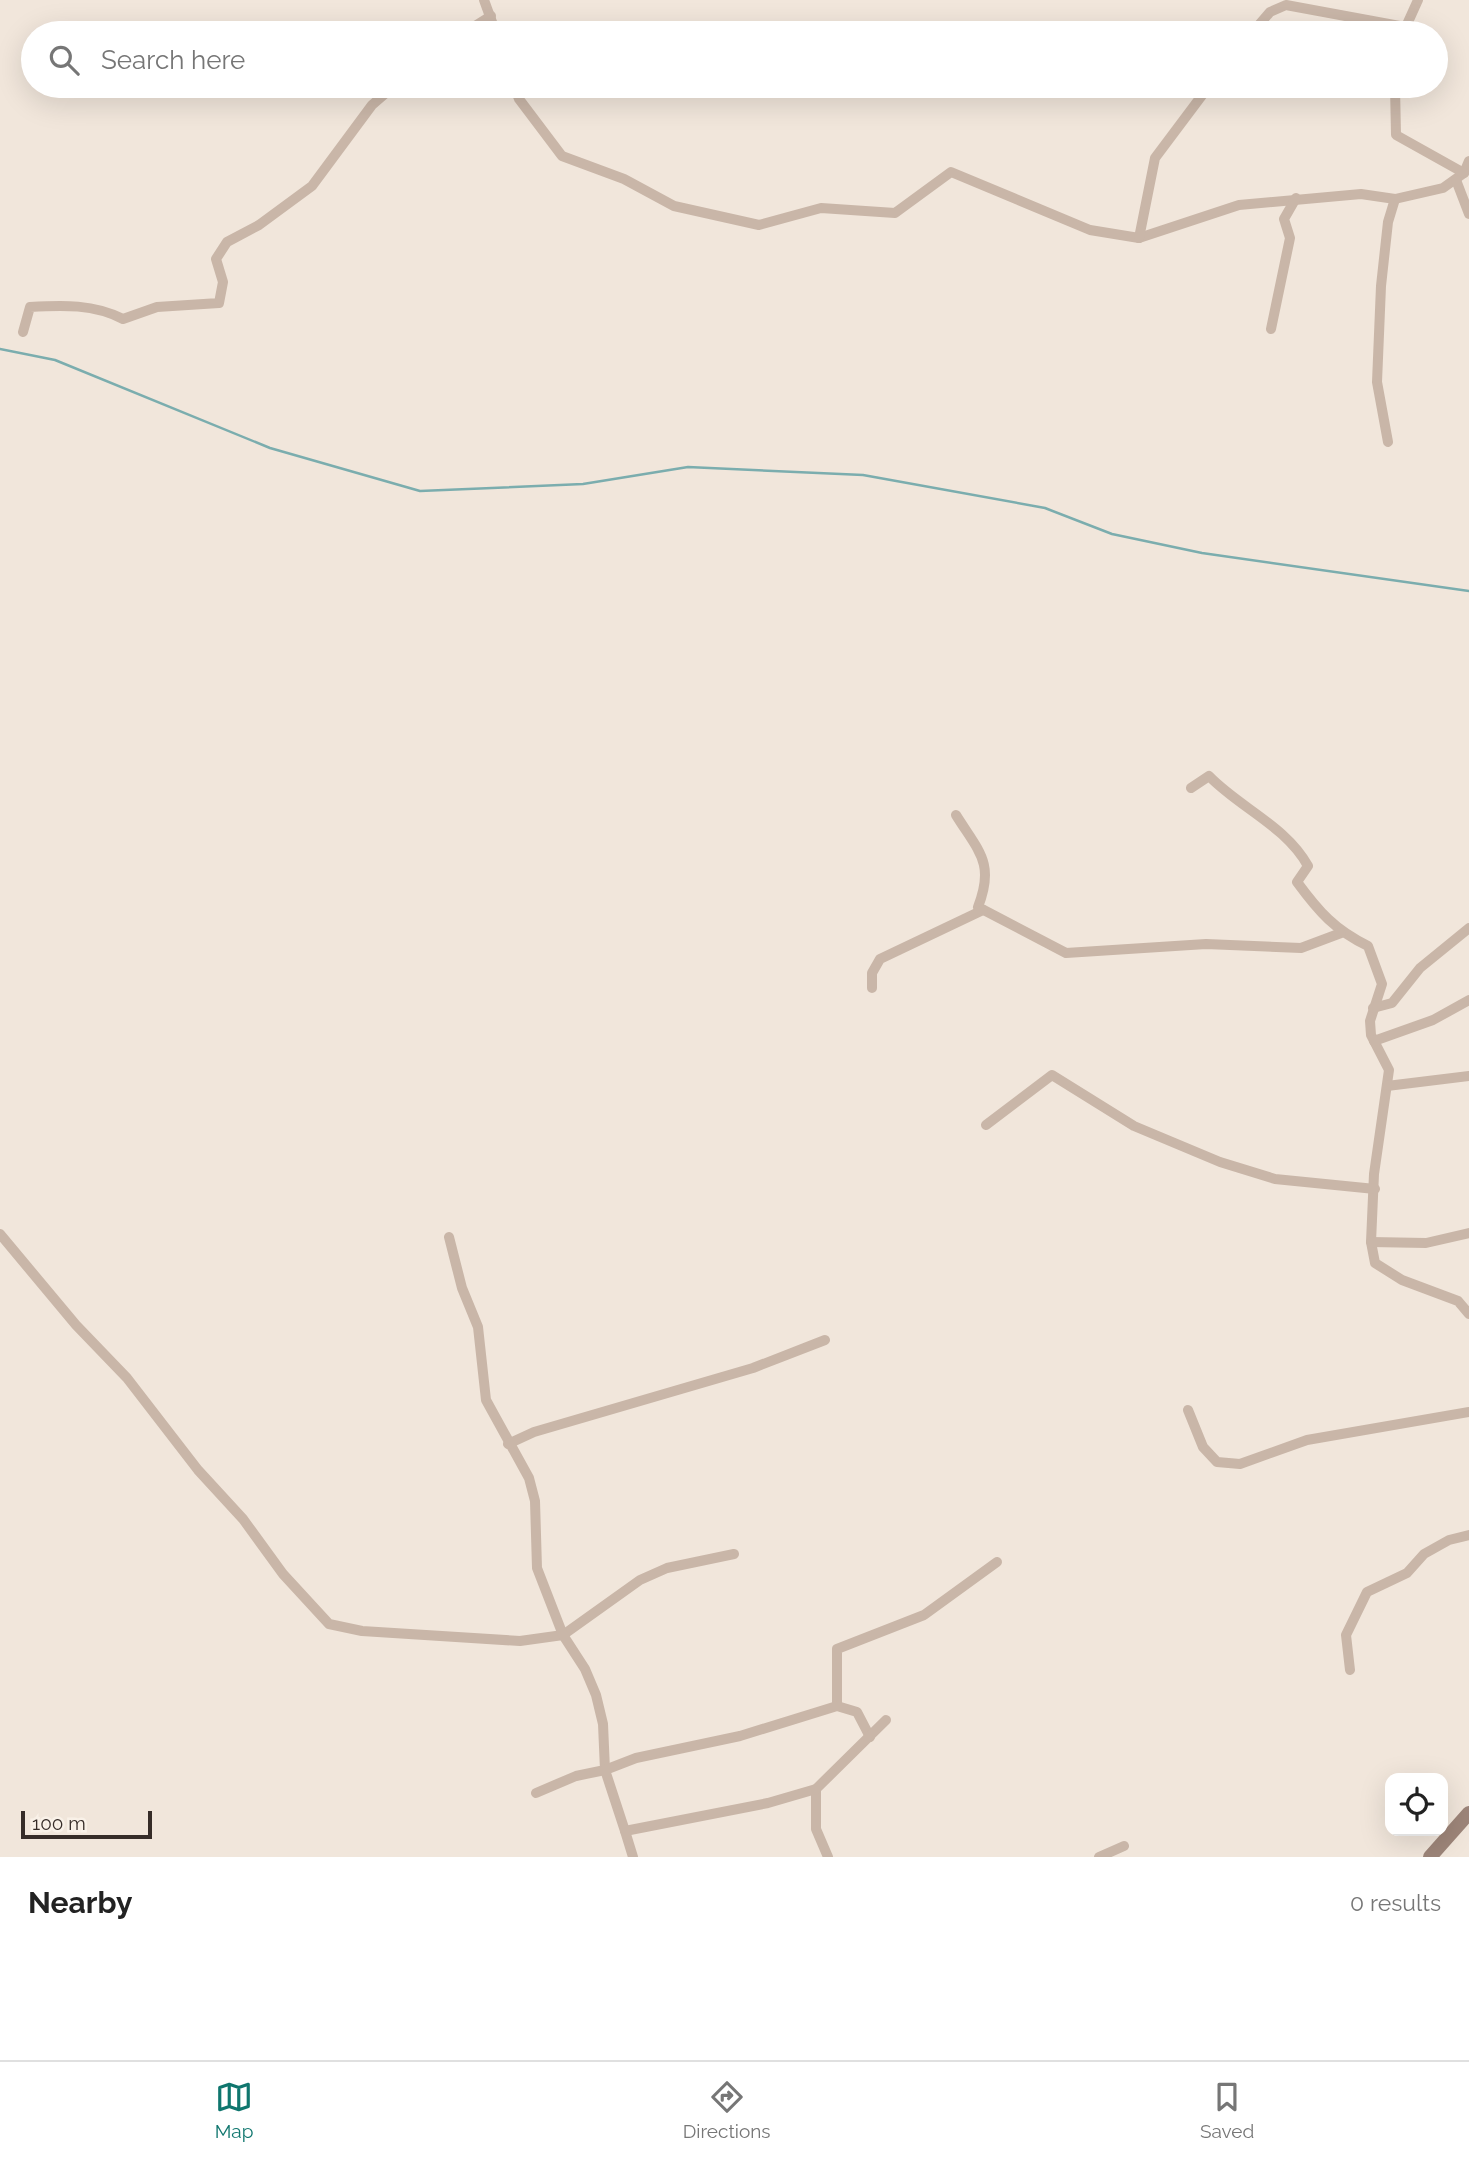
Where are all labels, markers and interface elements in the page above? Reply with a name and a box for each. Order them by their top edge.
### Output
search box [21,21,1448,98]
icon: search [45,41,83,79]
text: Search here [101,45,245,75]
map controls [1385,1773,1448,1836]
button: locate [1385,1773,1448,1836]
scale bar [21,1808,152,1840]
text: 100 m [32,1812,86,1834]
text: Nearby [28,1885,132,1920]
text: 0 results [1350,1889,1441,1916]
tab: Map [215,2078,253,2142]
tab: Directions [683,2078,771,2142]
tab: Saved [1200,2078,1254,2142]

